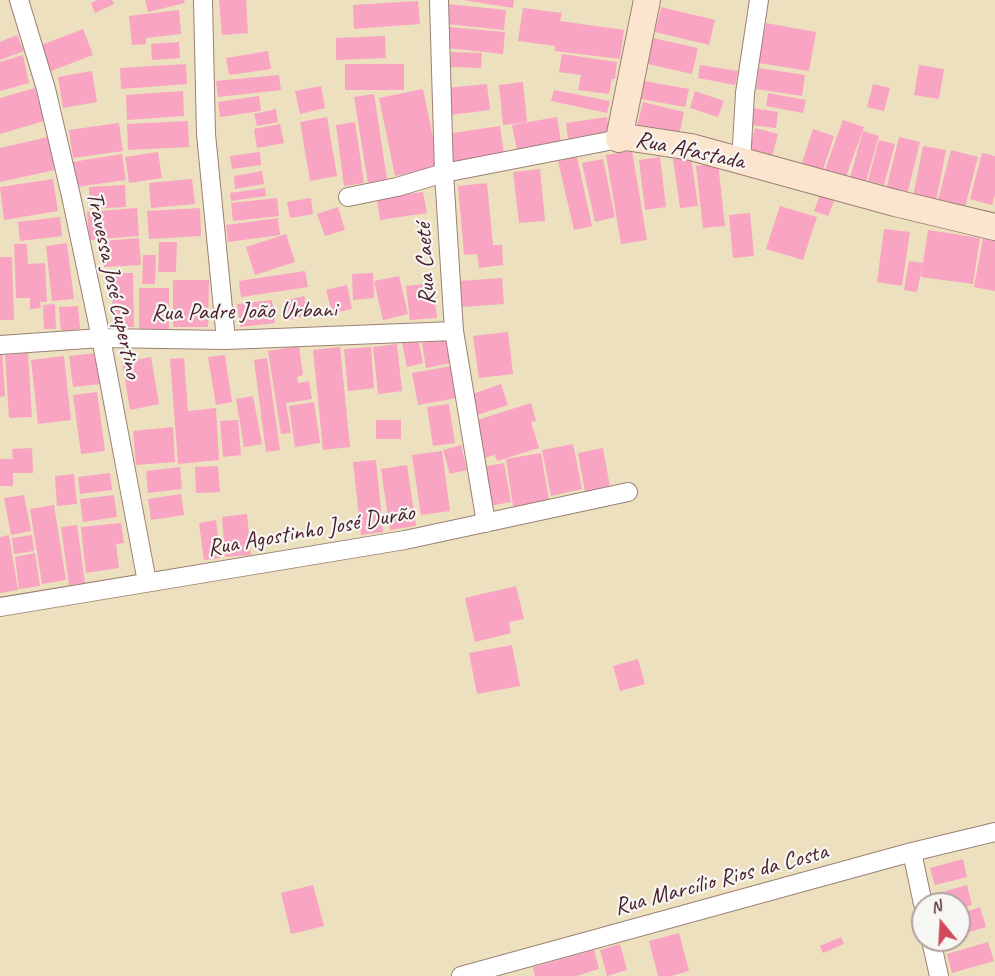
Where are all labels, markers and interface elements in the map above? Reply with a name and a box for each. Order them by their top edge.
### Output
street label: Rua Afastada [633,125,747,177]
street label: Travessa José Cupertino [79,189,147,381]
street label: Rua Caeté [409,222,443,306]
street label: Rua Padre João Urbani [151,296,337,328]
street label: Rua Agostinho José Durão [205,499,417,563]
street label: Rua Marcílio Rios da Costa [611,838,831,922]
north arrow [911,892,971,952]
text: N [928,896,944,918]

